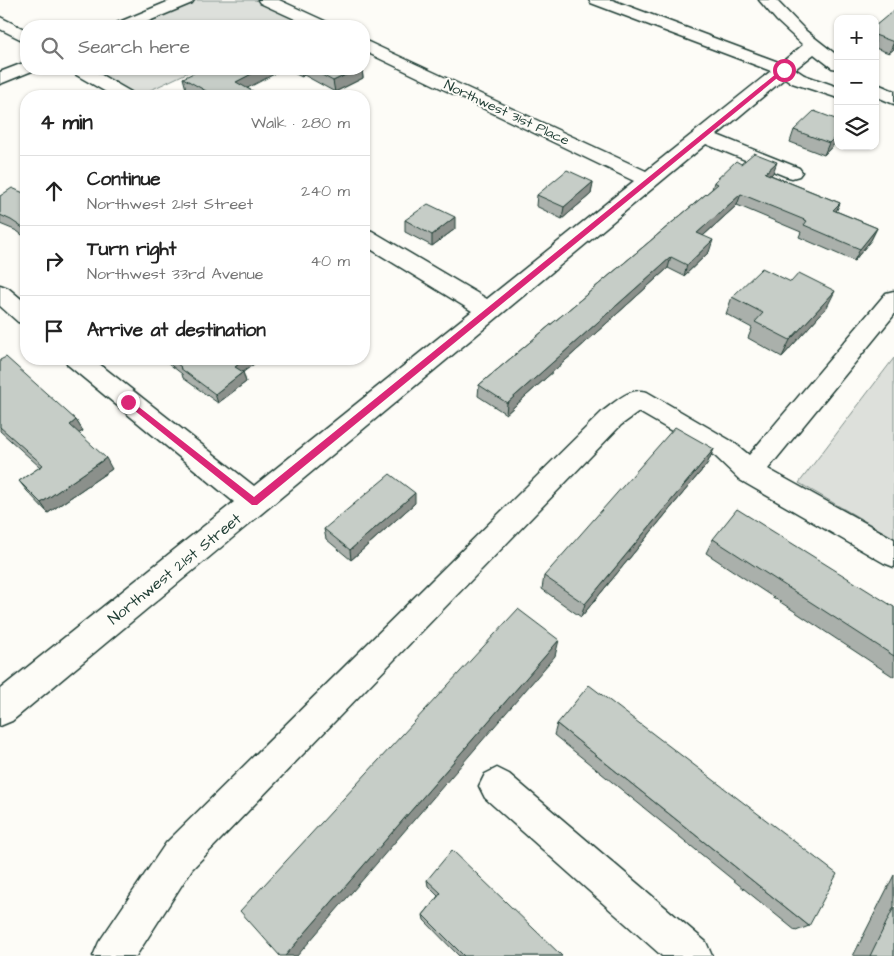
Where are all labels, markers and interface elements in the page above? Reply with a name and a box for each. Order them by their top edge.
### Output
map controls [834,15,879,150]
button: + [834,15,879,60]
search box [20,20,370,75]
icon: search [38,34,66,62]
text: Search here [78,34,190,61]
route start [773,59,796,82]
button: − [834,60,879,105]
street label: Northwest 31st Place [441,75,573,151]
button: layers [834,105,879,150]
text: 4 min [40,108,93,137]
text: Walk · 280 m [251,112,350,134]
text: Continue [87,166,161,193]
icon: ahead [40,177,68,205]
text: 240 m [301,180,350,202]
text: Northwest 21st Street [87,193,253,215]
text: Turn right [87,236,176,263]
icon: right [40,247,68,275]
text: 40 m [310,250,350,272]
text: Northwest 33rd Avenue [87,263,263,285]
icon: arrive [40,317,68,345]
text: Arrive at destination [87,317,266,344]
route end [117,391,140,414]
street label: Northwest 21st Street [103,508,247,630]

